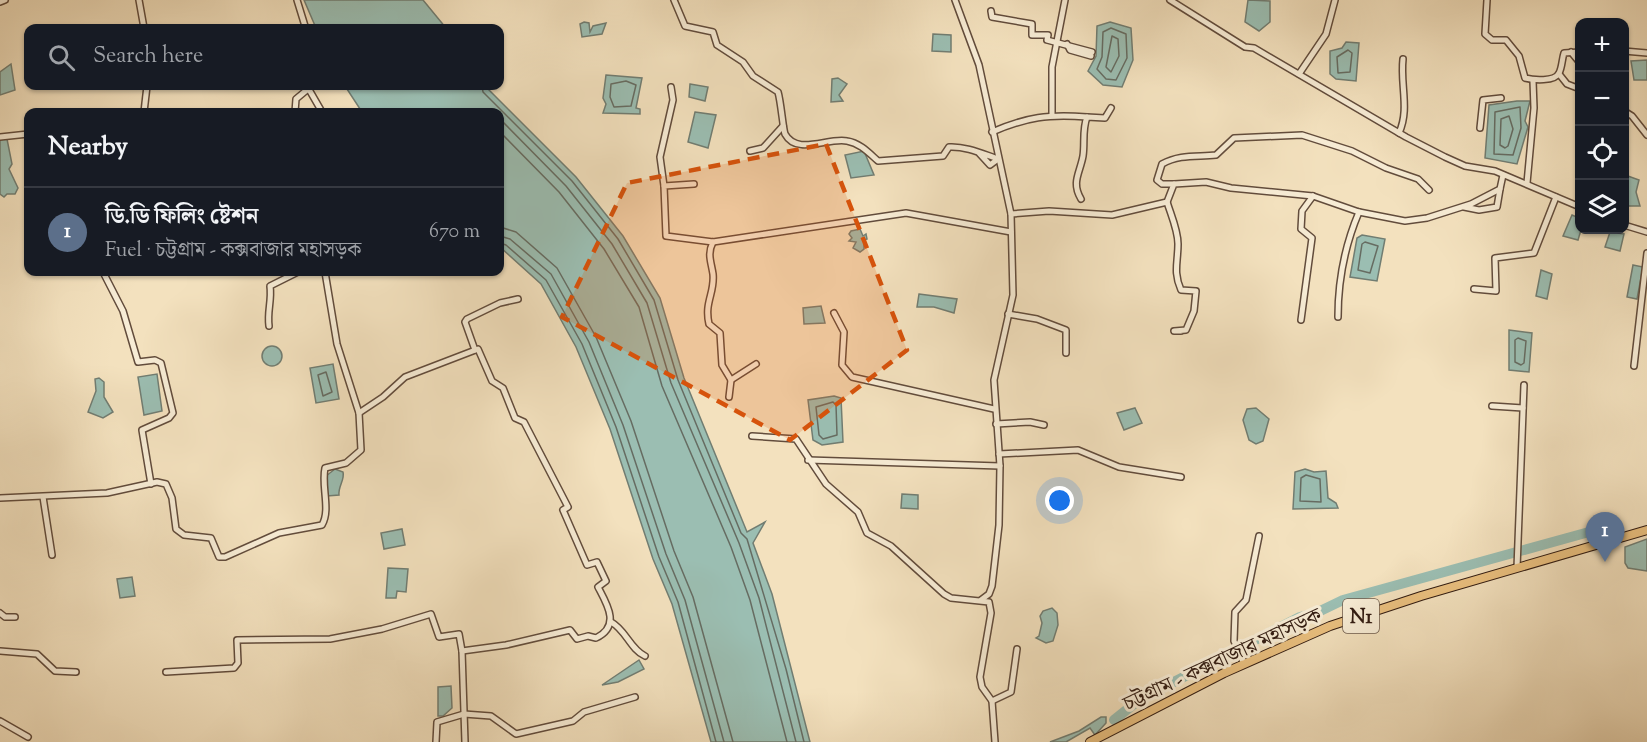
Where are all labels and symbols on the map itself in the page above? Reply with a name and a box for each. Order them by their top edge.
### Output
your location [1045,486,1074,515]
pin: 1 [1586,512,1624,562]
road number: N1 [1343,599,1379,633]
street label: চট্টগ্রাম - কক্সবাজার মহাসড়ক [1118,601,1328,720]

